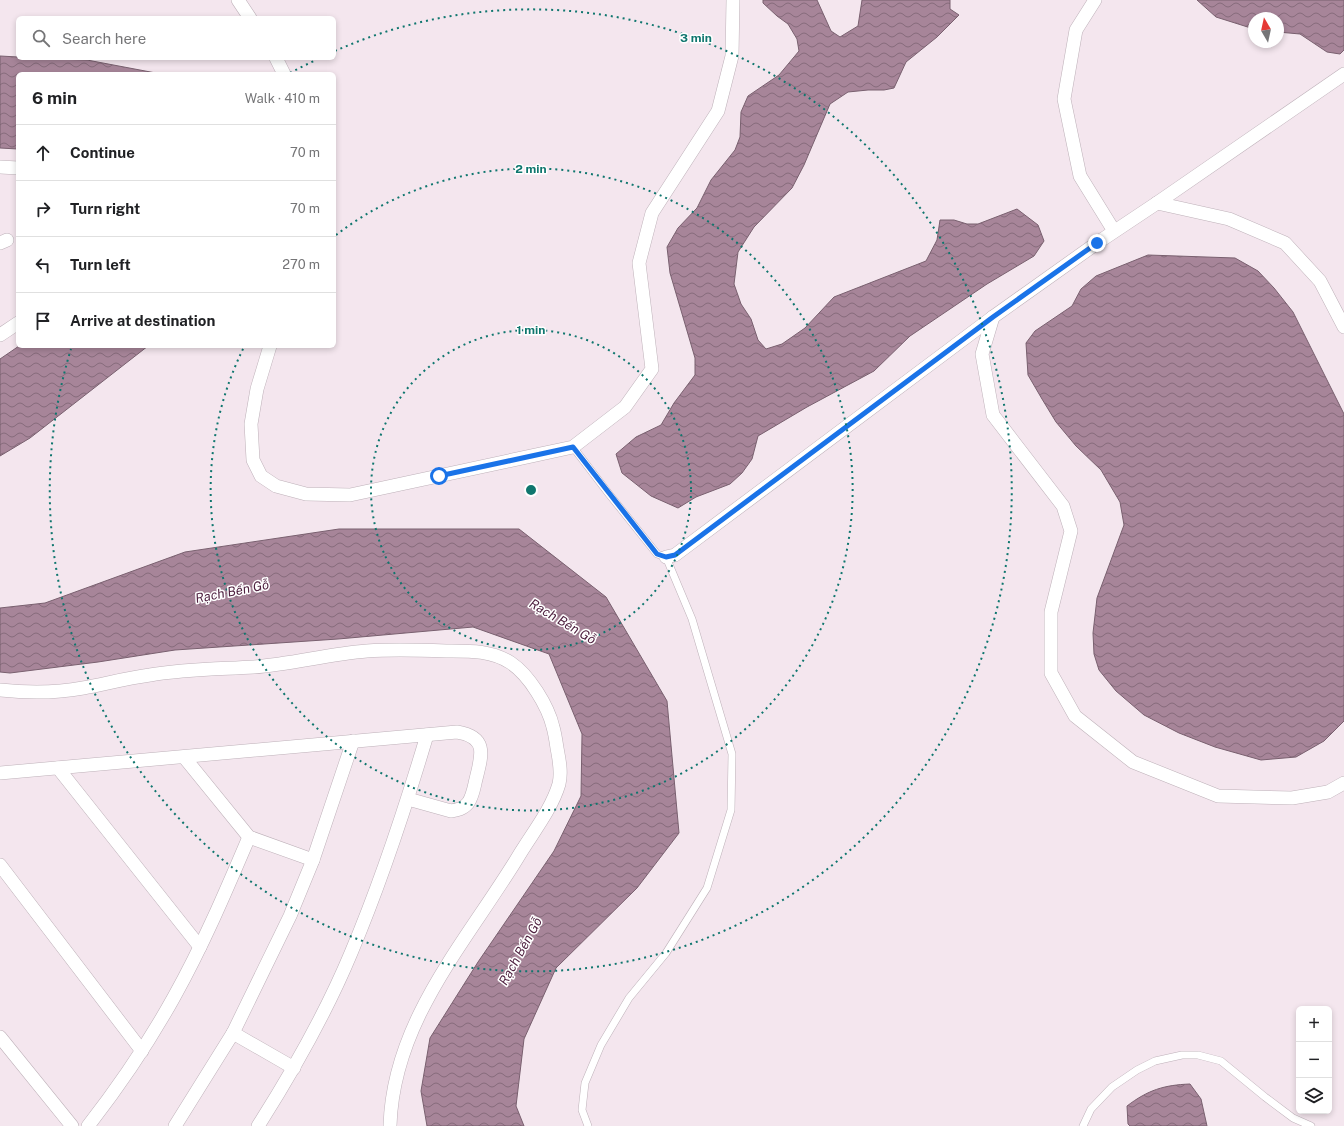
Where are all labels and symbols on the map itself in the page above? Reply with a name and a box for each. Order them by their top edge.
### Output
north arrow [1248,12,1284,48]
text: 3 min [680,31,712,45]
text: 2 min [515,162,547,176]
route end [1088,234,1106,252]
text: 1 min [517,323,545,337]
route start [430,467,448,485]
centre of rings [524,483,538,497]
water label: Rạch Bến Gỗ [194,577,270,606]
water label: Rạch Bến Gỗ [527,596,599,647]
water label: Rạch Bến Gỗ [496,915,545,988]

